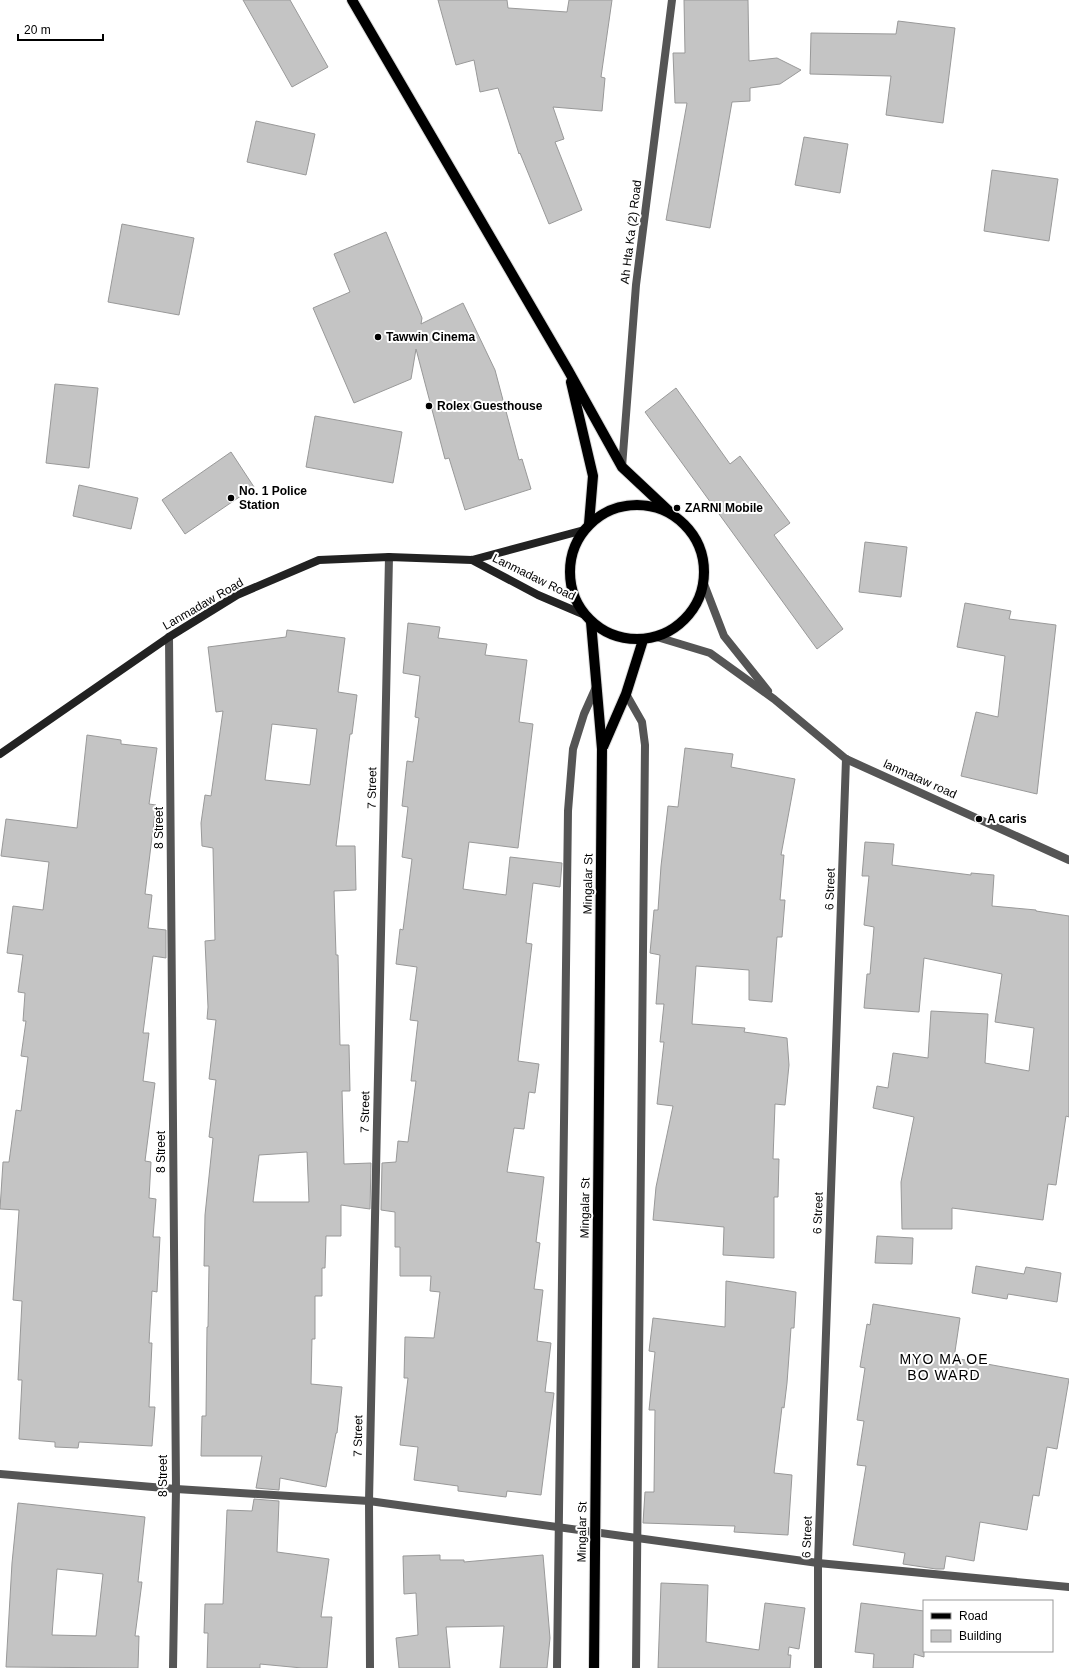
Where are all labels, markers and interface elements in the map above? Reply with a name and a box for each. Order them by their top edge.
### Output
scale bar [18,16,103,42]
text: 20 m [24,23,51,37]
street label: Ah Hta Ka (2) Road [618,179,644,285]
place label: Tawwin Cinema [386,330,475,344]
marker: Tawwin Cinema [373,332,383,342]
place label: Rolex Guesthouse [437,399,543,413]
marker: Rolex Guesthouse [424,401,434,411]
place label: No. 1 Police Station [239,484,307,512]
marker: No. 1 Police Station [226,493,236,503]
place label: ZARNI Mobile [685,501,763,515]
marker: ZARNI Mobile [672,503,682,513]
street label: Lanmadaw Road [490,551,578,603]
street label: Lanmadaw Road [160,575,246,633]
street label: lanmataw road [881,757,959,801]
street label: 7 Street [365,766,379,809]
street label: 8 Street [152,806,166,849]
place label: A caris [987,812,1027,826]
marker: A caris [974,814,984,824]
street label: Mingalar St [580,853,596,914]
street label: 6 Street [822,867,838,910]
street label: 7 Street [358,1090,372,1133]
street label: 8 Street [154,1130,168,1173]
street label: Mingalar St [577,1177,593,1238]
street label: 6 Street [810,1191,826,1234]
district label: MYO MA OE BO WARD [899,1351,989,1383]
street label: 7 Street [351,1414,365,1457]
street label: 8 Street [156,1454,170,1497]
street label: Mingalar St [574,1501,590,1562]
street label: 6 Street [799,1515,815,1558]
legend [923,1600,1053,1652]
text: Road [959,1609,988,1623]
text: Building [959,1629,1002,1643]

